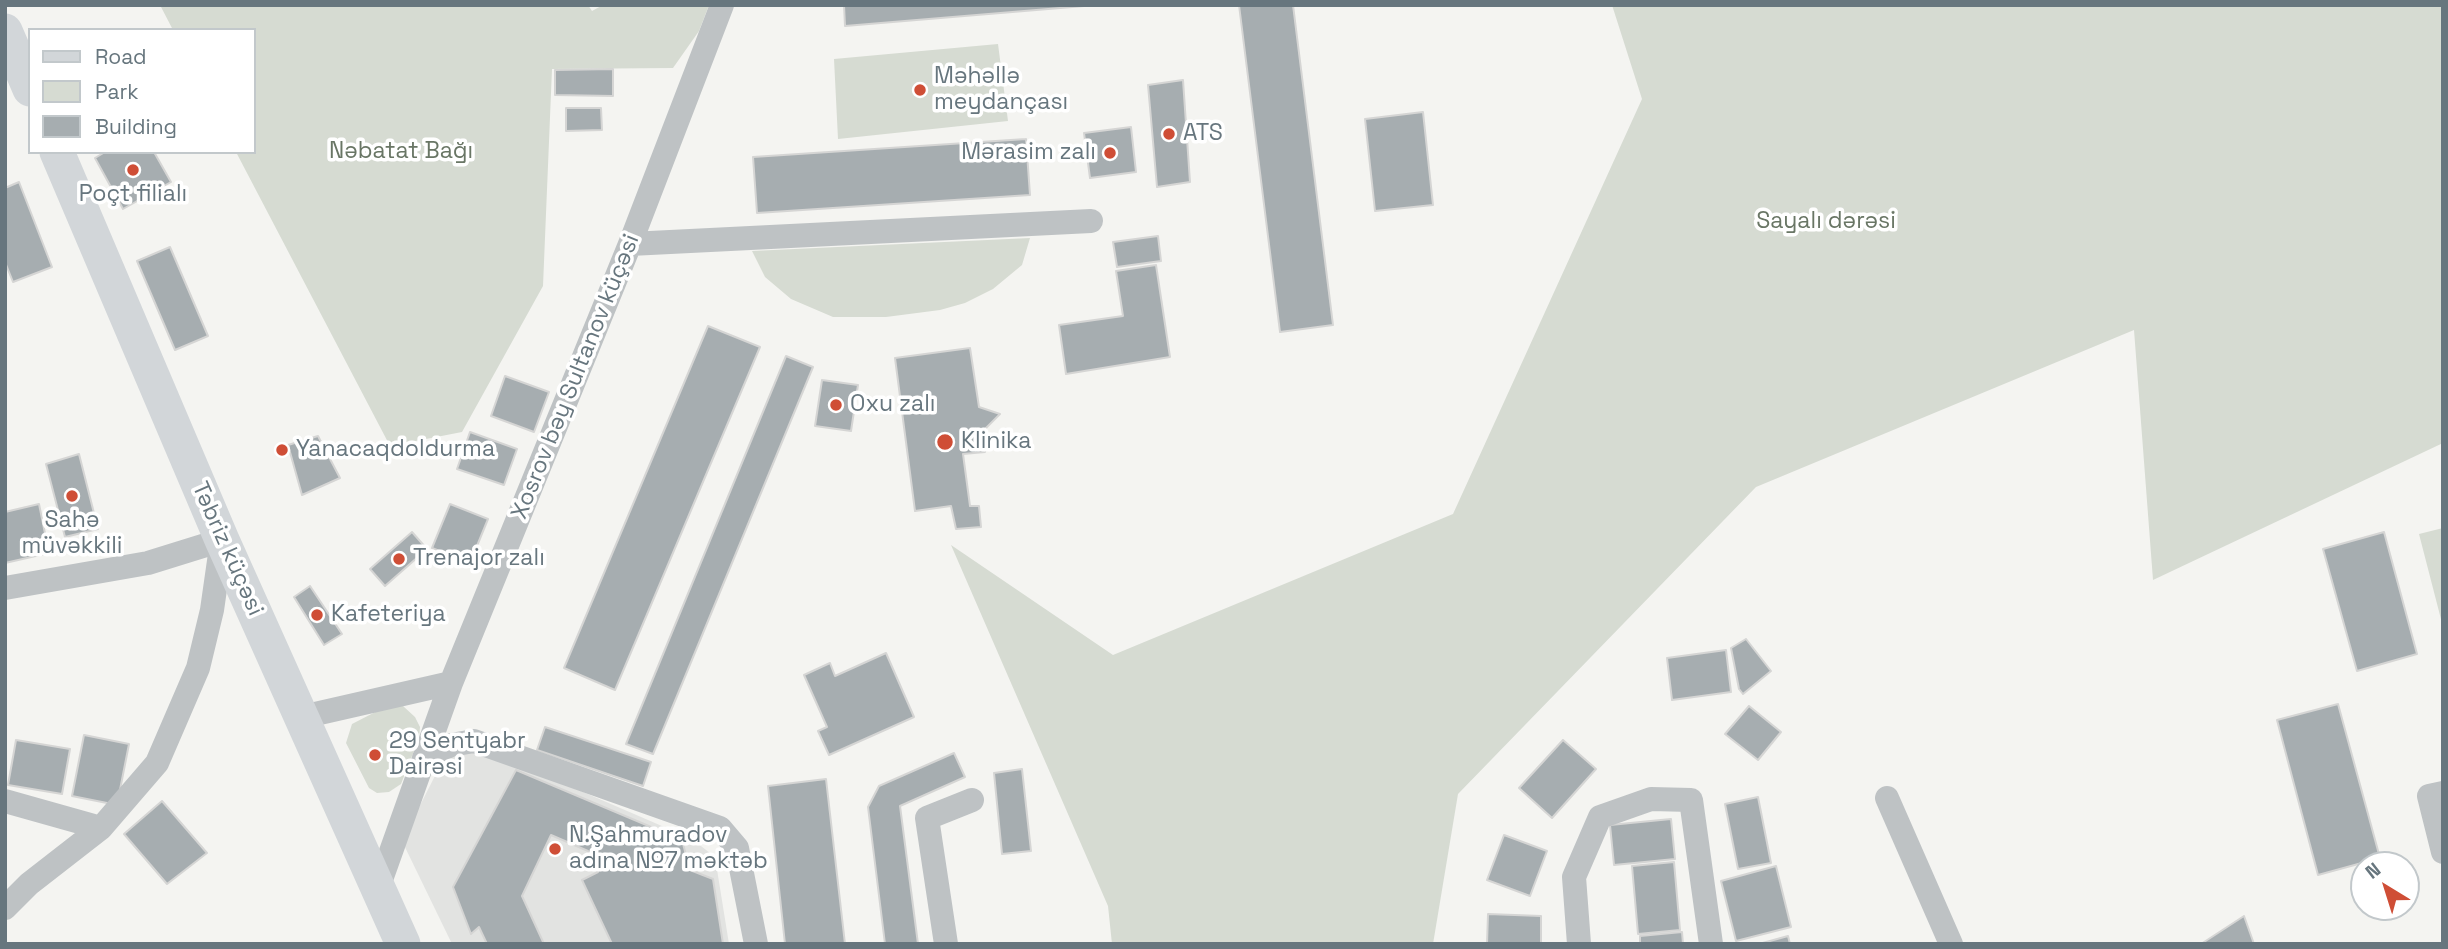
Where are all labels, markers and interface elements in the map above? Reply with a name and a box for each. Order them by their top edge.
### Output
legend [28,28,256,154]
text: Road [95,43,147,70]
place label: Məhəllə meydançası [934,63,1068,117]
text: Park [95,78,139,105]
marker: Məhəllə meydançası [912,82,928,98]
text: Building [95,113,177,140]
place label: ATS [1183,120,1223,148]
marker: ATS [1161,126,1177,142]
park label: Nəbatat Bağı [329,138,473,166]
place label: Mərasim zalı [961,139,1096,167]
marker: Mərasim zalı [1102,145,1118,161]
marker: Poçt filialı [125,162,141,178]
place label: Poçt filialı [79,181,187,209]
park label: Sayalı dərəsi [1756,208,1896,236]
street label: Xosrov bəy Sultanov küçəsi [506,231,646,523]
place label: Oxu zalı [850,391,935,419]
marker: Oxu zalı [828,397,844,413]
place label: Klinika [961,428,1031,456]
marker: Klinika [935,432,955,452]
place label: Yanacaqdoldurma [296,436,495,464]
marker: Yanacaqdoldurma [274,442,290,458]
street label: Təbriz küçəsi [185,478,269,620]
marker: Sahə müvəkkili [64,488,80,504]
place label: Sahə müvəkkili [22,507,122,561]
place label: Trenajor zalı [413,545,545,573]
marker: Trenajor zalı [391,551,407,567]
place label: Kafeteriya [331,601,446,629]
marker: Kafeteriya [309,607,325,623]
place label: 29 Sentyabr Dairəsi [389,728,526,782]
marker: 29 Sentyabr Dairəsi [367,747,383,763]
place label: N.Şahmuradov adına №7 məktəb [569,822,768,876]
marker: N.Şahmuradov adına №7 məktəb [547,841,563,857]
north arrow [2350,851,2420,921]
text: N [2360,857,2386,884]

